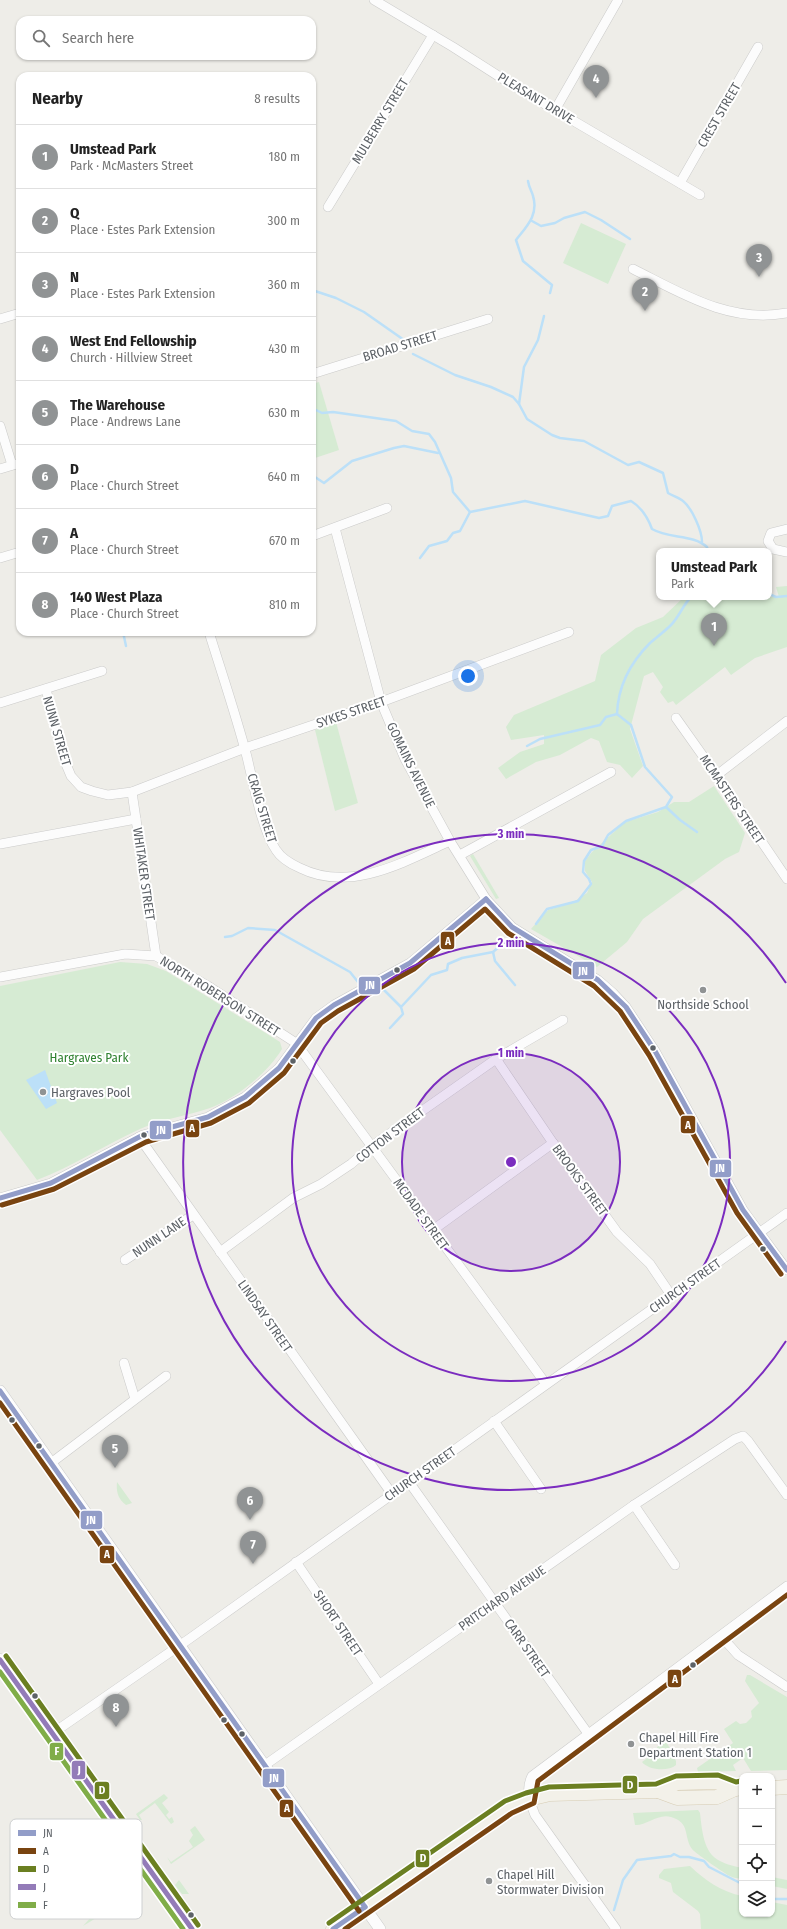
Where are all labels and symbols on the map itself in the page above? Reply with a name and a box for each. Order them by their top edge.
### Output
pin: 4 [583,65,609,98]
street label: PLEASANT DRIVE [495,69,577,127]
street label: MULBERRY STREET [349,76,411,166]
street label: CREST STREET [694,80,744,150]
pin: 3 [746,244,772,277]
pin: 2 [632,278,658,311]
street label: BROAD STREET [361,328,439,364]
pin: 1 [701,613,727,646]
your location [458,666,478,686]
street label: SYKES STREET [314,693,388,731]
street label: NUNN STREET [40,694,74,768]
street label: GOMAINS AVENUE [384,720,438,810]
street label: MCMASTERS STREET [697,752,767,846]
street label: CRAIG STREET [244,771,280,845]
street label: WHITAKER STREET [130,826,158,922]
text: 3 min [497,827,524,841]
line badge: A [440,931,455,950]
text: A [444,935,452,948]
text: 2 min [497,936,524,950]
street label: NORTH ROBERSON STREET [157,953,283,1039]
line badge: JN [572,961,595,980]
unlabelled marker [392,965,402,975]
text: JN [577,965,588,978]
line badge: JN [358,976,381,995]
text: JN [364,979,375,992]
marker: Northside School [698,985,708,995]
place label: Northside School [657,997,749,1012]
unlabelled marker [648,1043,658,1053]
text: 1 min [498,1046,524,1060]
park label: Hargraves Park [50,1050,129,1065]
unlabelled marker [288,1056,298,1066]
place label: Hargraves Pool [51,1085,131,1100]
marker: Hargraves Pool [38,1087,48,1097]
street label: COTTON STREET [353,1104,427,1166]
line badge: A [680,1115,696,1134]
line badge: A [185,1119,200,1138]
text: A [684,1119,692,1132]
line badge: JN [149,1120,172,1140]
text: A [188,1122,196,1135]
text: JN [155,1124,166,1137]
unlabelled marker [139,1130,149,1140]
street label: BROOKS STREET [549,1142,611,1218]
centre of rings [504,1155,518,1169]
line badge: JN [709,1159,732,1178]
text: JN [714,1162,725,1175]
street label: MCDADE STREET [390,1176,452,1252]
street label: NUNN LANE [130,1214,188,1260]
unlabelled marker [758,1244,768,1254]
street label: CHURCH STREET [646,1256,724,1316]
street label: LINDSAY STREET [235,1277,295,1355]
unlabelled marker [7,1415,17,1425]
pin: 5 [102,1435,128,1468]
unlabelled marker [34,1441,44,1451]
street label: CHURCH STREET [381,1444,459,1504]
pin: 6 [237,1487,263,1520]
line badge: JN [80,1510,103,1530]
text: JN [85,1514,96,1527]
pin: 7 [240,1531,266,1564]
line badge: A [99,1545,115,1564]
text: A [103,1548,111,1561]
street label: PRITCHARD AVENUE [456,1562,548,1634]
street label: SHORT STREET [311,1587,365,1659]
street label: CARR STREET [501,1616,553,1680]
unlabelled marker [688,1660,698,1670]
line badge: A [667,1669,682,1688]
text: A [671,1673,679,1686]
unlabelled marker [30,1691,40,1701]
pin: 8 [103,1694,129,1727]
unlabelled marker [219,1715,229,1725]
unlabelled marker [237,1729,247,1739]
place label: Chapel Hill Fire Department Station 1 [639,1730,752,1760]
marker: Chapel Hill Fire Department Station 1 [626,1739,636,1749]
line badge: F [49,1742,64,1761]
text: F [55,1745,60,1758]
line badge: J [71,1760,86,1780]
text: J [76,1764,81,1777]
line badge: JN [262,1768,285,1788]
text: JN [268,1772,279,1785]
line badge: D [622,1775,638,1794]
text: D [627,1779,634,1792]
line badge: D [94,1781,110,1800]
text: D [99,1784,106,1797]
line badge: A [279,1799,294,1818]
text: A [283,1802,291,1815]
legend [10,1819,142,1919]
text: JN [43,1827,53,1840]
text: A [43,1845,49,1858]
line badge: D [415,1849,430,1868]
text: D [420,1852,427,1865]
text: D [43,1863,49,1876]
place label: Chapel Hill Stormwater Division [497,1867,604,1897]
marker: Chapel Hill Stormwater Division [484,1876,494,1886]
text: J [43,1881,46,1894]
text: F [43,1899,48,1912]
unlabelled marker [186,1910,196,1920]

